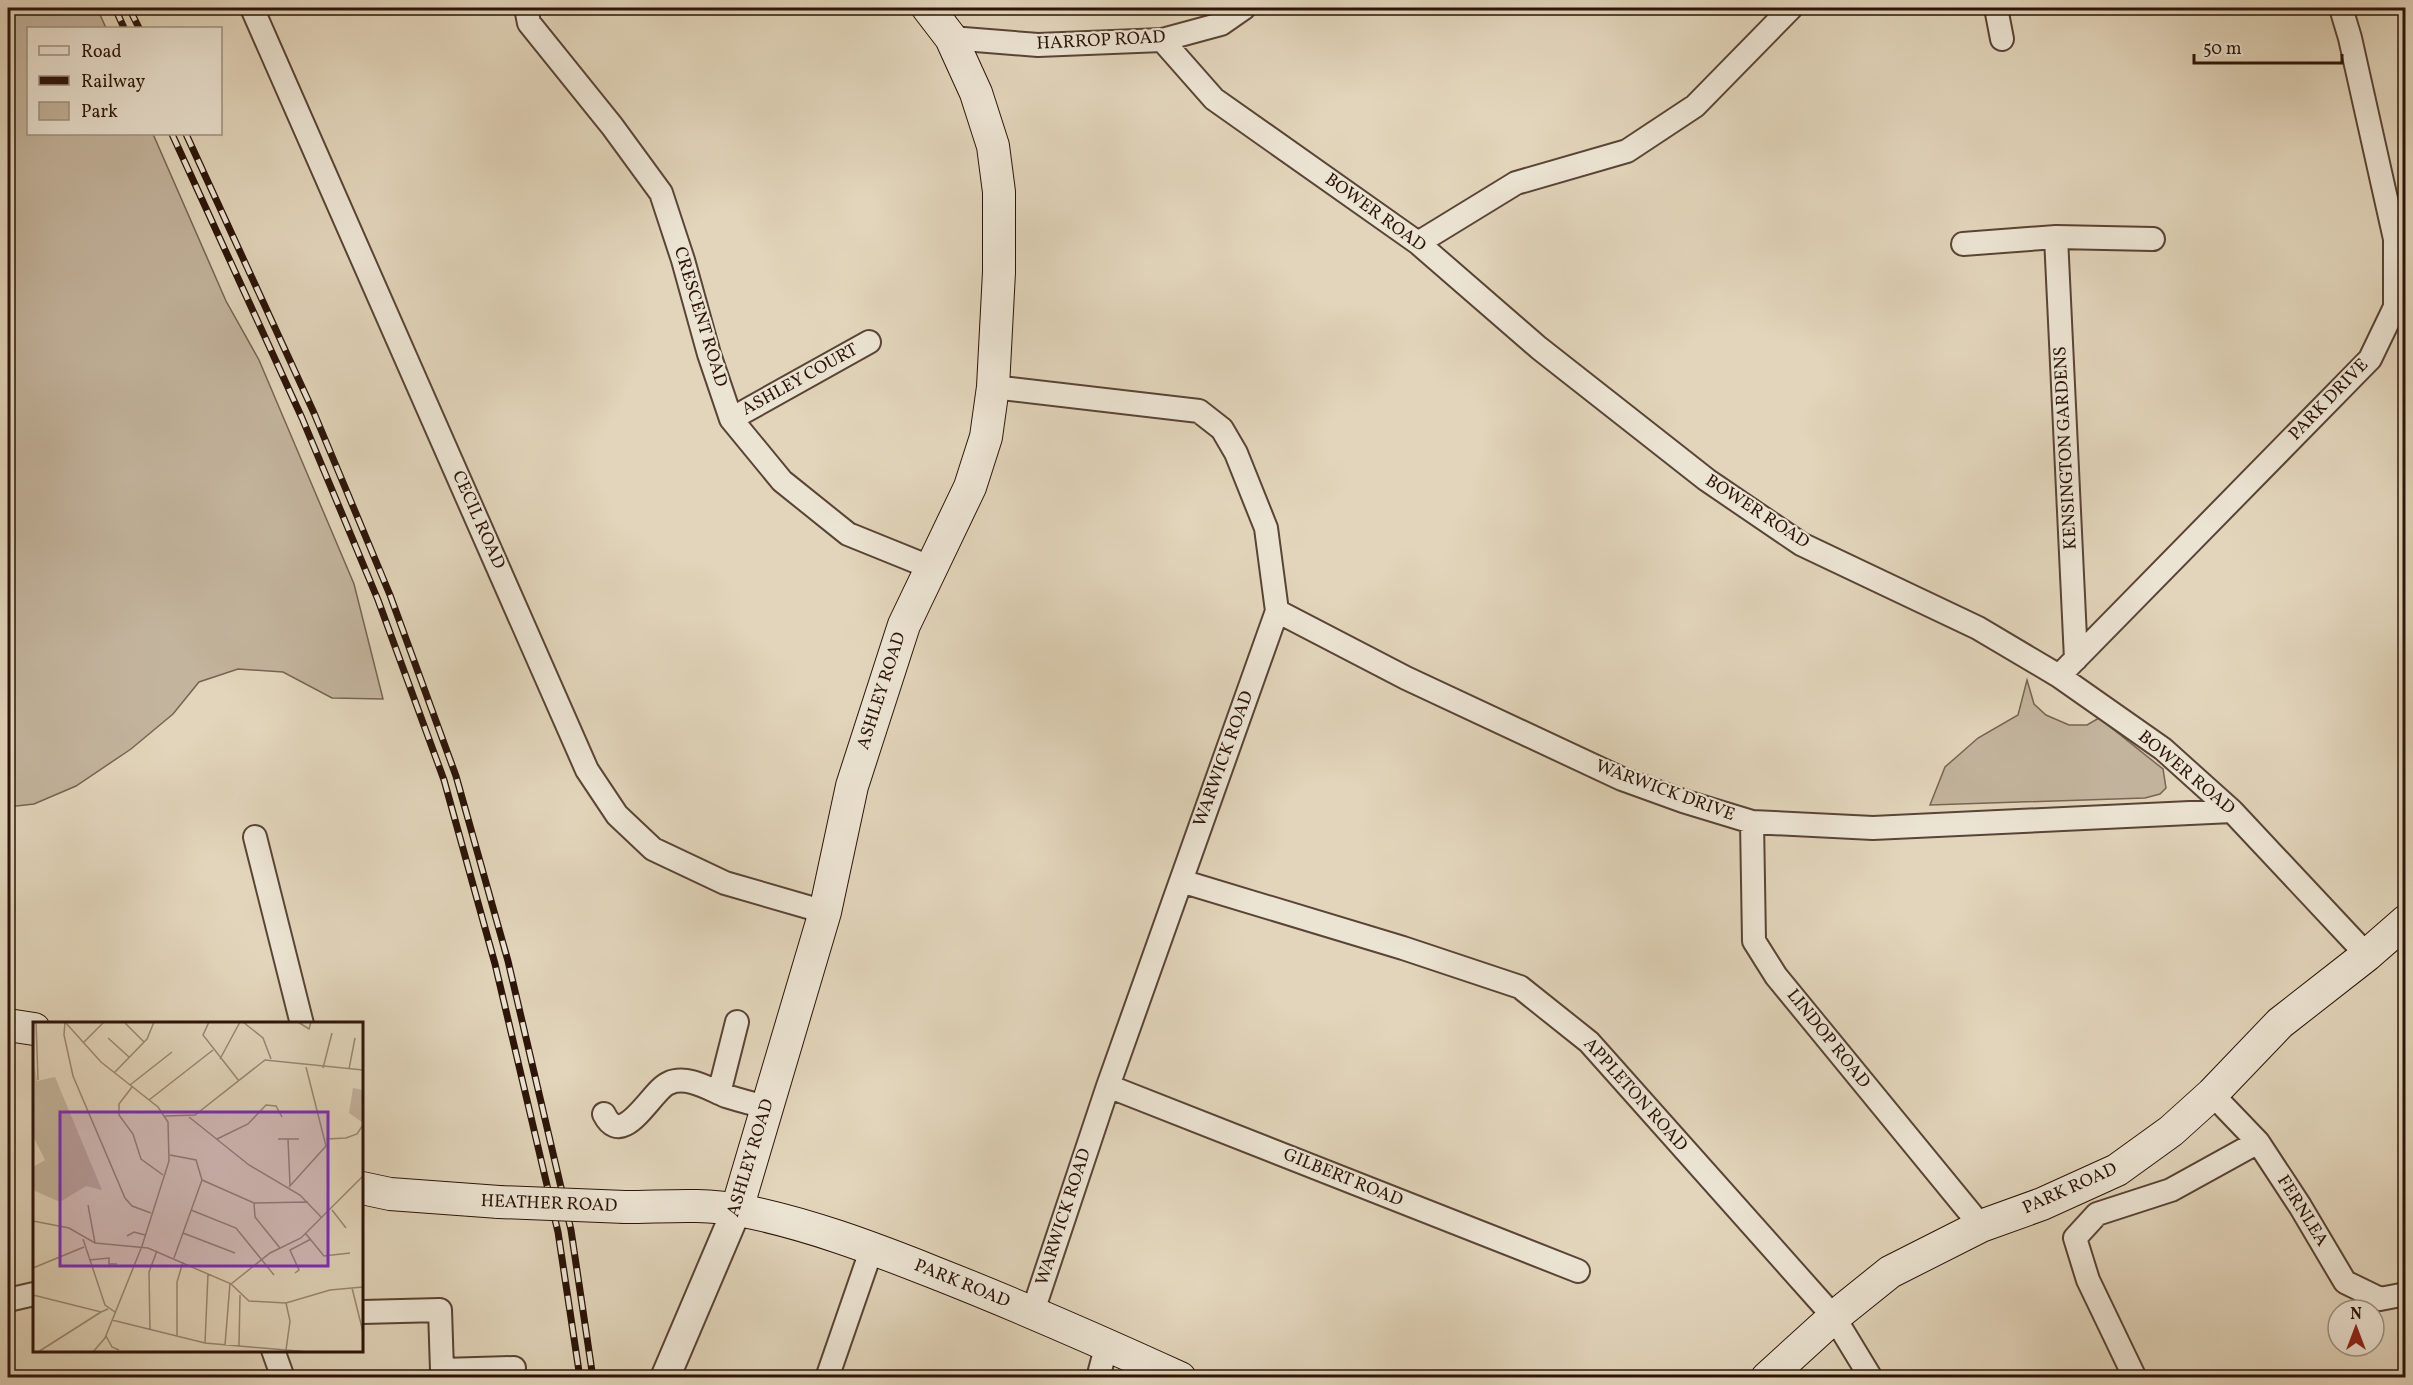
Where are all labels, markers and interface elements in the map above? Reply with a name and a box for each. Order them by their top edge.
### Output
street label: HARROP ROAD [1036,25,1166,57]
legend [27,27,222,135]
scale bar [2194,27,2342,65]
text: 50 m [2203,37,2242,62]
text: Road [81,40,122,65]
text: Railway [81,70,145,95]
text: Park [81,100,118,125]
street label: BOWER ROAD [1319,168,1431,258]
street label: CRESCENT ROAD [667,244,733,390]
street label: ASHLEY COURT [737,337,863,422]
street label: KENSINGTON GARDENS [2048,346,2084,550]
street label: PARK DRIVE [2283,353,2375,447]
street label: CECIL ROAD [445,467,511,573]
street label: BOWER ROAD [1700,469,1814,555]
street label: ASHLEY ROAD [851,629,913,753]
street label: WARWICK ROAD [1188,688,1260,830]
street label: BOWER ROAD [2132,725,2240,821]
street label: WARWICK DRIVE [1592,754,1738,828]
street label: LINDOP ROAD [1780,984,1876,1094]
inset map [33,1022,363,1352]
street label: APPLETON ROAD [1577,1033,1693,1157]
street label: ASHLEY ROAD [721,1096,781,1220]
street label: GILBERT ROAD [1279,1143,1407,1213]
street label: WARWICK ROAD [1030,1145,1098,1289]
street label: PARK ROAD [2019,1157,2121,1221]
street label: FERNLEA [2270,1170,2334,1252]
street label: HEATHER ROAD [480,1189,618,1219]
street label: PARK ROAD [910,1253,1014,1315]
north arrow [2326,1298,2386,1358]
text: N [2350,1304,2362,1326]

